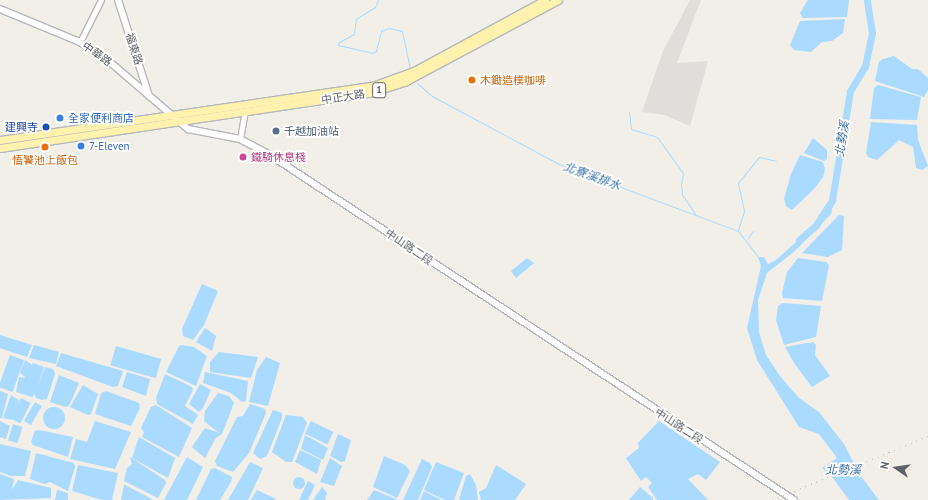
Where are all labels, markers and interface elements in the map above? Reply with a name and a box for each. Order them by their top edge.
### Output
street label: 福東路 [123,31,145,67]
street label: 中華路 [80,39,114,69]
place label: 木鋤造樸咖啡 [480,73,546,87]
marker: 木鋤造樸咖啡 [467,75,477,85]
road number: 1 [372,82,386,98]
street label: 中正大路 [320,87,366,107]
place label: 全家便利商店 [68,111,134,125]
marker: 全家便利商店 [55,113,65,123]
place label: 建興寺 [5,120,38,134]
water label: 北勢溪 [832,120,852,158]
marker: 建興寺 [41,122,51,132]
place label: 千越加油站 [284,124,339,138]
marker: 千越加油站 [271,126,281,136]
place label: 7-Eleven [89,139,129,153]
marker: 7-Eleven [76,141,86,151]
marker: 悟饕池上飯包 [40,142,50,152]
place label: 鐵騎休息棧 [251,150,306,164]
marker: 鐵騎休息棧 [238,152,248,162]
place label: 悟饕池上飯包 [12,153,78,167]
water label: 北寮溪排水 [561,159,623,193]
street label: 中山路二段 [383,226,435,268]
street label: 中山路二段 [652,405,706,447]
north arrow [876,448,916,488]
text: N [877,460,892,470]
water label: 北勢溪 [825,463,861,477]

